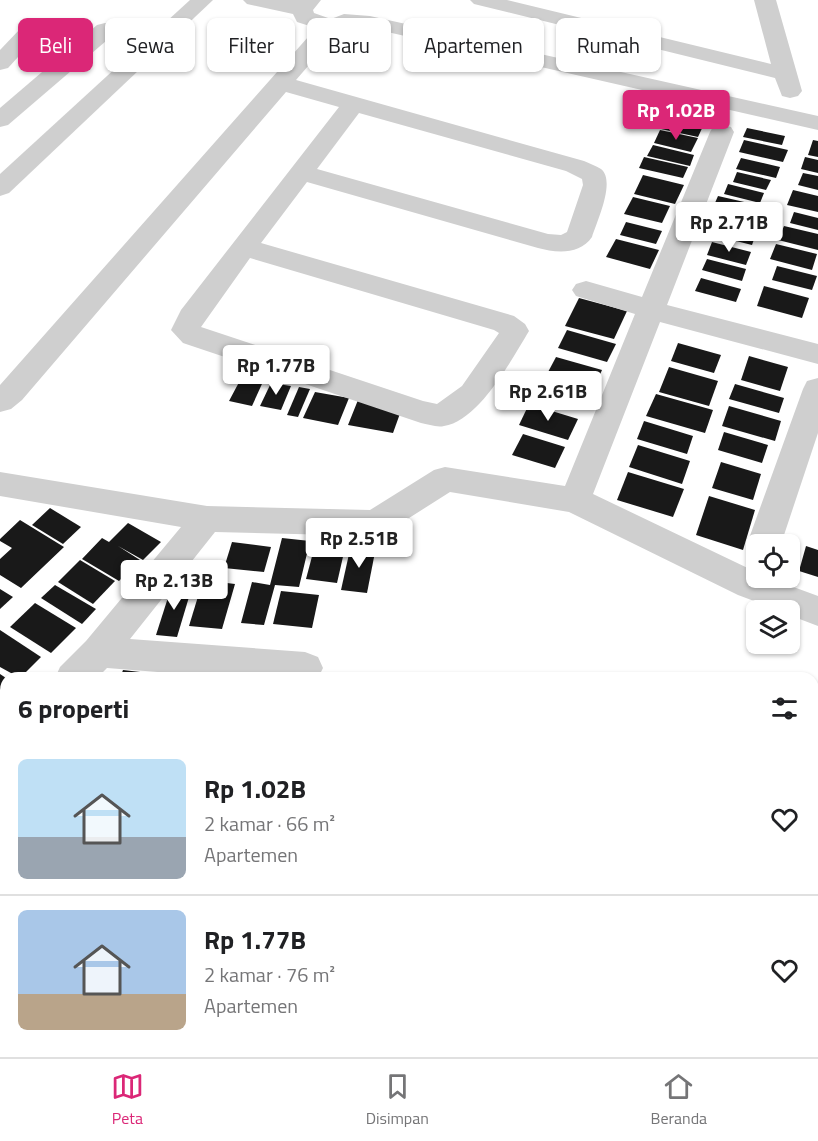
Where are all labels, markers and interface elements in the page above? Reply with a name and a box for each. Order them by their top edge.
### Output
chip: Beli [18,18,93,72]
chip: Sewa [105,18,195,72]
chip: Filter [207,18,295,72]
chip: Baru [307,18,391,72]
chip: Apartemen [403,18,544,72]
chip: Rumah [556,18,661,72]
pin: Rp 1.02B [614,90,738,141]
text: Rp 1.02B [637,94,715,125]
pin: Rp 2.71B [667,202,791,253]
text: Rp 2.71B [690,206,768,237]
pin: Rp 1.77B [214,345,338,396]
text: Rp 1.77B [237,349,315,380]
pin: Rp 2.61B [486,371,610,422]
text: Rp 2.61B [509,375,587,406]
pin: Rp 2.51B [297,518,421,569]
text: Rp 2.51B [320,522,398,553]
map controls [746,534,800,654]
button: locate [746,534,800,588]
pin: Rp 2.13B [112,560,236,611]
text: Rp 2.13B [135,564,213,595]
button: layers [746,600,800,654]
text: 6 properti [18,689,129,728]
icon: filters [768,692,801,725]
text: Rp 1.02B [204,769,306,808]
icon: home [66,783,138,855]
icon: heart [768,803,801,836]
text: 2 kamar · 66 m² [204,808,335,839]
text: Apartemen [204,839,298,870]
text: Rp 1.77B [204,920,306,959]
icon: home [66,934,138,1006]
icon: heart [768,954,801,987]
text: 2 kamar · 76 m² [204,959,335,990]
text: Apartemen [204,990,298,1021]
tab: Peta [111,1070,144,1130]
tab: Disimpan [366,1070,429,1130]
tab: Beranda [651,1070,707,1130]

